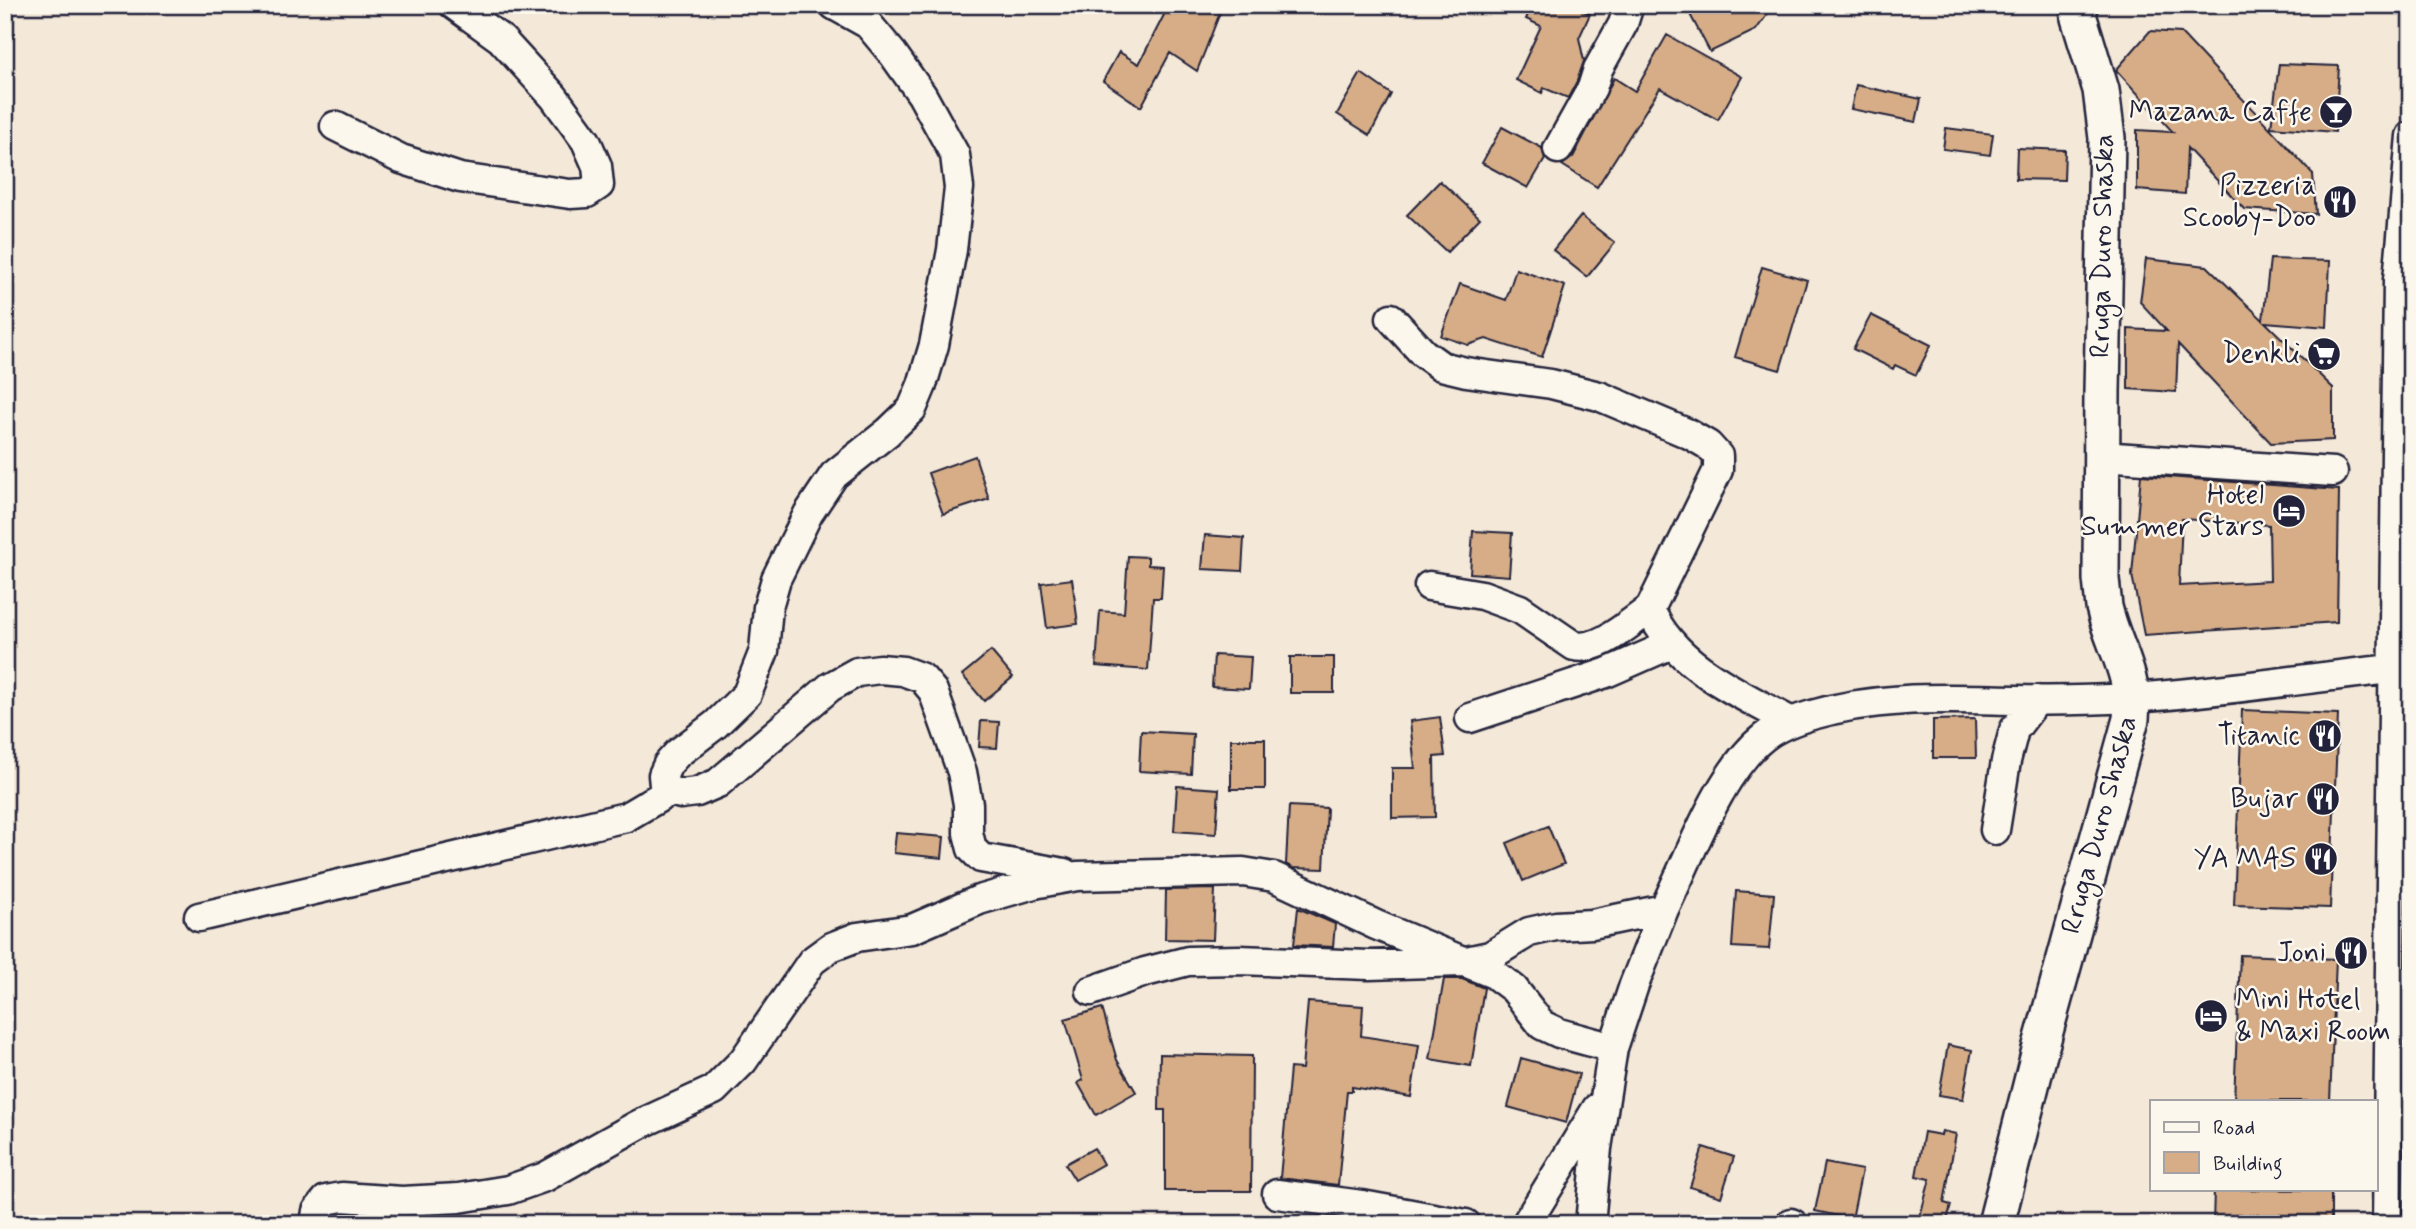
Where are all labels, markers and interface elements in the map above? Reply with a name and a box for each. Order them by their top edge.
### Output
bar icon: Mazana Caffe [2317,93,2355,131]
place label: Mazana Caffe [2129,94,2312,131]
street label: Rruga Duro Shaska [2083,134,2125,358]
place label: Pizzeria Scooby-Doo [2183,168,2316,237]
restaurant icon: Pizzeria Scooby-Doo [2321,183,2359,221]
supermarket icon: Denkli [2305,335,2343,373]
place label: Denkli [2222,336,2300,373]
place label: Hotel Summer Stars [2081,477,2264,546]
hotel icon: Hotel Summer Stars [2270,492,2308,530]
street label: Rruga Duro Shaska [2053,712,2149,939]
restaurant icon: Titanic [2306,717,2344,755]
place label: Titanic [2217,718,2300,755]
restaurant icon: Bujar [2304,780,2342,818]
place label: Bujar [2230,781,2299,818]
restaurant icon: YA MAS [2302,840,2340,878]
place label: YA MAS [2194,841,2296,878]
restaurant icon: Joni [2332,934,2370,972]
place label: Joni [2277,935,2326,972]
place label: Mini Hotel & Maxi Room [2236,982,2391,1051]
hotel icon: Mini Hotel & Maxi Room [2192,997,2230,1035]
legend [2150,1100,2378,1190]
text: Road [2213,1114,2255,1142]
text: Building [2213,1150,2283,1180]

